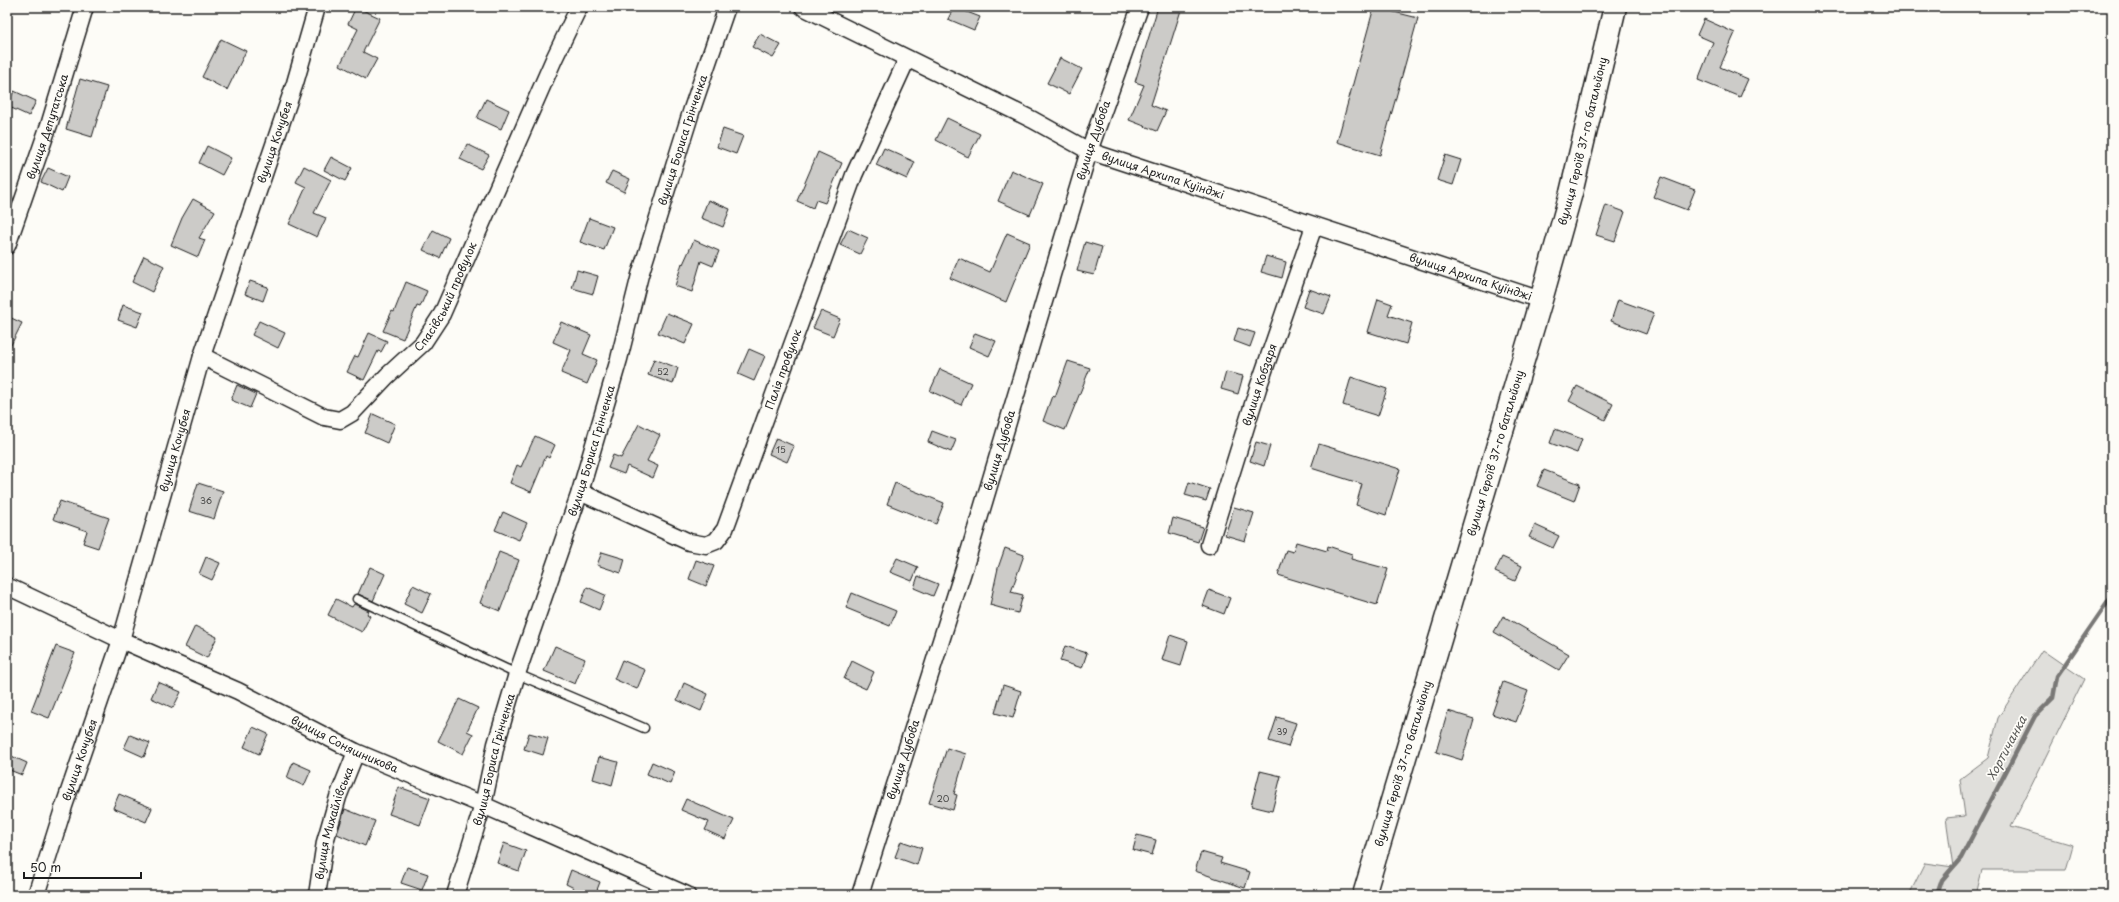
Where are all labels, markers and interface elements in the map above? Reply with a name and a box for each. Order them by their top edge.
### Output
street label: вулиця Героїв 37-го батальйону [1553,55,1611,227]
street label: вулиця Депутатська [22,71,72,182]
street label: вулиця Бориса Грінченка [653,72,711,207]
street label: вулиця Дубова [1072,98,1114,182]
street label: вулиця Кочубея [253,99,296,185]
street label: вулиця Архипа Куїнджі [1099,147,1227,203]
street label: Спасівський провулок [410,239,481,355]
street label: вулиця Архипа Куїнджі [1407,248,1534,304]
street label: Палія провулок [760,326,805,412]
street label: вулиця Кобзаря [1238,341,1281,428]
house number: 52 [657,364,669,378]
street label: вулиця Героїв 37-го батальйону [1462,368,1528,538]
street label: вулиця Бориса Грінченка [563,383,619,519]
street label: вулиця Кочубея [155,407,195,494]
street label: вулиця Дубова [979,408,1019,493]
house number: 15 [776,442,786,456]
house number: 36 [200,493,212,507]
street label: вулиця Героїв 37-го батальйону [1370,678,1435,849]
street label: вулиця Бориса Грінченка [468,691,519,828]
street label: вулиця Соняшникова [288,711,401,777]
water label: Хортичанка [1982,712,2031,783]
street label: вулиця Кочубея [57,716,101,803]
street label: вулиця Дубова [882,717,923,802]
house number: 39 [1276,724,1288,738]
street label: вулиця Михайлівська [310,764,357,881]
house number: 20 [937,791,950,805]
scale bar [24,854,141,880]
text: 50 m [30,858,61,876]

